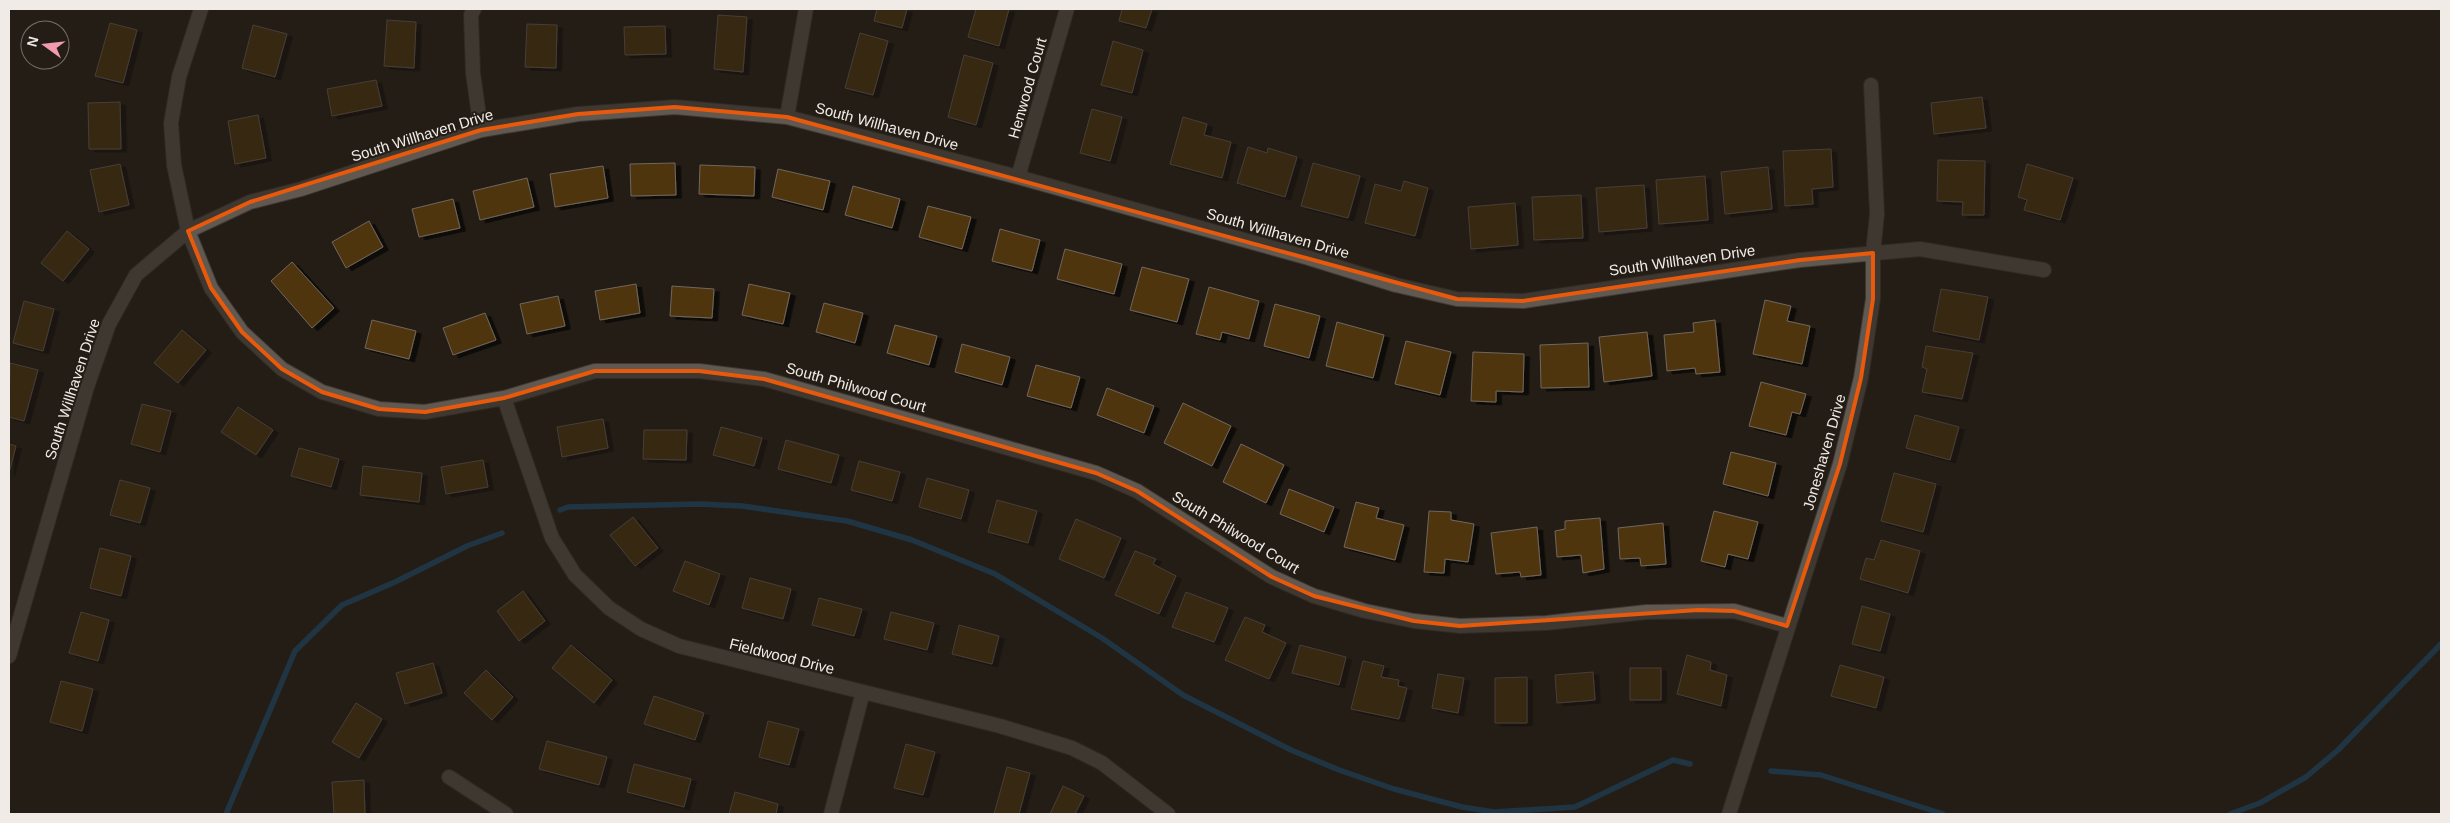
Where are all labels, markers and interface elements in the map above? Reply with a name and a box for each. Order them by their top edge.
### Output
north arrow [20,20,70,70]
text: N [23,35,41,49]
street label: Henwood Court [1004,35,1050,140]
street label: South Willhaven Drive [814,99,960,153]
street label: South Willhaven Drive [349,105,495,165]
street label: South Willhaven Drive [1205,204,1351,262]
street label: South Willhaven Drive [1608,241,1756,279]
street label: South Willhaven Drive [41,316,103,462]
street label: South Philwood Court [784,359,929,415]
street label: Joneshaven Drive [1799,392,1849,512]
street label: South Philwood Court [1169,487,1303,577]
street label: Fieldwood Drive [728,635,836,677]

